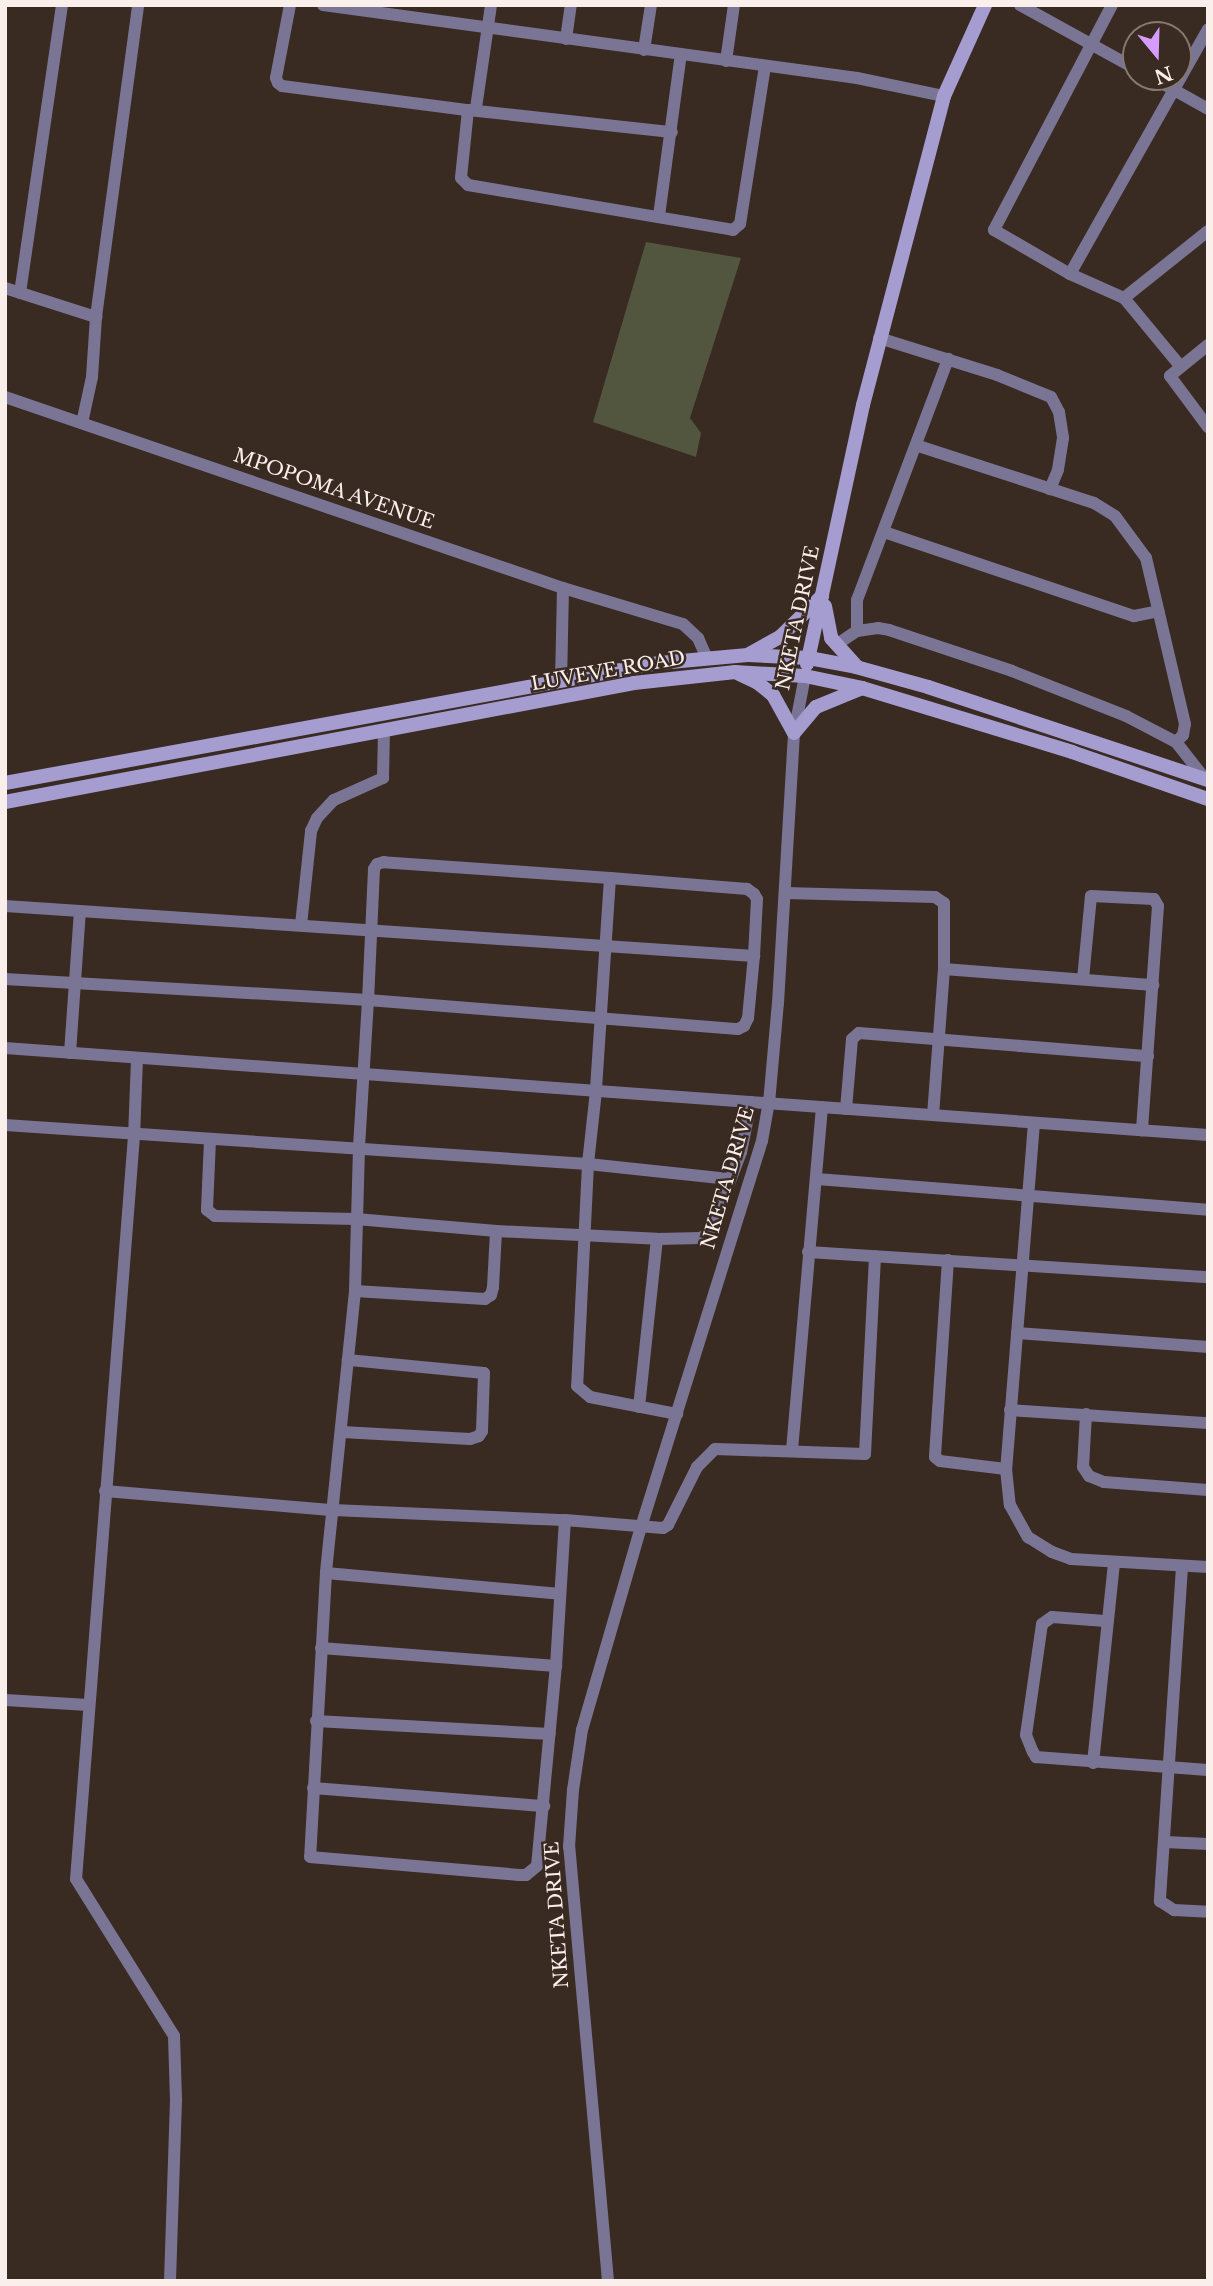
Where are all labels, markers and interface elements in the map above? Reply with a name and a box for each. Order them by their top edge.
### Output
north arrow [1122,21,1192,91]
text: N [1151,61,1176,88]
street label: MPOPOMA AVENUE [230,444,438,534]
street label: NKETA DRIVE [771,543,825,693]
street label: LUVEVE ROAD [529,646,687,696]
street label: NKETA DRIVE [697,1104,759,1252]
street label: NKETA DRIVE [540,1840,574,1990]

